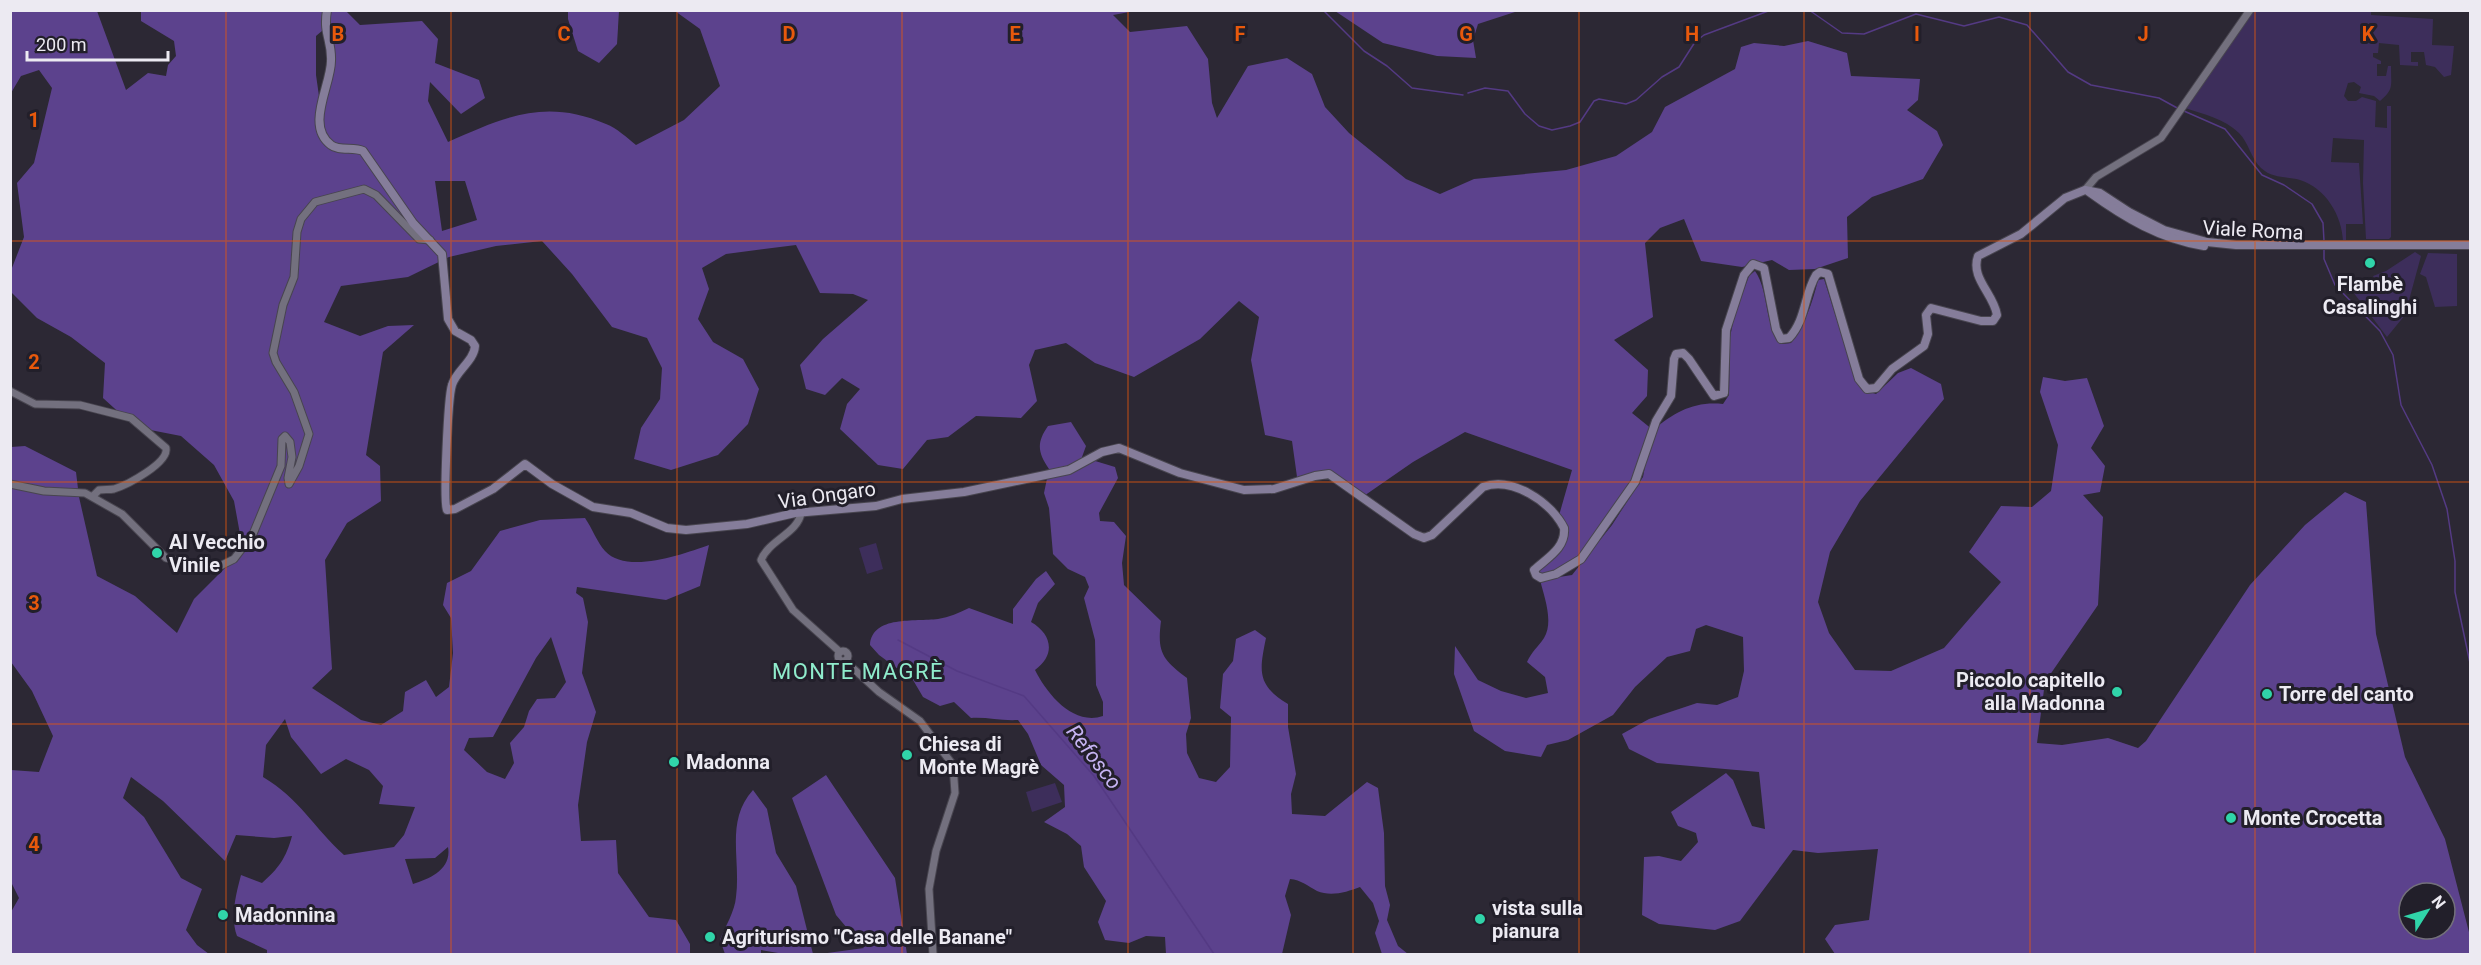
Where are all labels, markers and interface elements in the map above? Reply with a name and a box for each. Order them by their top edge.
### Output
text: B [332,22,344,46]
text: C [557,22,571,46]
text: D [783,22,796,46]
text: E [1009,22,1021,46]
text: F [1235,22,1246,46]
text: G [1459,22,1473,46]
text: H [1685,22,1699,46]
text: I [1914,22,1920,46]
text: J [2137,22,2149,46]
text: K [2362,22,2375,46]
scale bar [27,24,168,62]
text: 200 m [36,34,87,55]
text: 1 [28,108,40,132]
street label: Viale Roma [2202,215,2304,245]
marker: Flambè Casalinghi [2363,256,2377,270]
place label: Flambè Casalinghi [2323,272,2417,319]
text: 2 [28,350,40,374]
street label: Via Ongaro [777,476,877,514]
place label: Al Vecchio Vinile [169,530,265,577]
marker: Al Vecchio Vinile [150,546,164,560]
text: 3 [28,591,40,615]
district label: MONTE MAGRÈ [772,659,944,684]
place label: Piccolo capitello alla Madonna [1956,668,2105,715]
place label: Torre del canto [2279,682,2414,706]
marker: Piccolo capitello alla Madonna [2110,685,2124,699]
marker: Torre del canto [2260,687,2274,701]
water label: Refosco [1062,720,1126,794]
place label: Chiesa di Monte Magrè [919,732,1039,779]
marker: Chiesa di Monte Magrè [900,748,914,762]
place label: Madonna [686,750,770,774]
marker: Madonna [667,755,681,769]
place label: Monte Crocetta [2243,806,2383,830]
marker: Monte Crocetta [2224,811,2238,825]
text: 4 [28,832,40,856]
north arrow [2397,881,2457,941]
text: N [2428,892,2450,913]
place label: vista sulla pianura [1492,896,1583,943]
place label: Madonnina [235,903,336,927]
marker: Madonnina [216,908,230,922]
marker: vista sulla pianura [1473,912,1487,926]
place label: Agriturismo "Casa delle Banane" [722,925,1012,949]
marker: Agriturismo "Casa delle Banane" [703,930,717,944]

